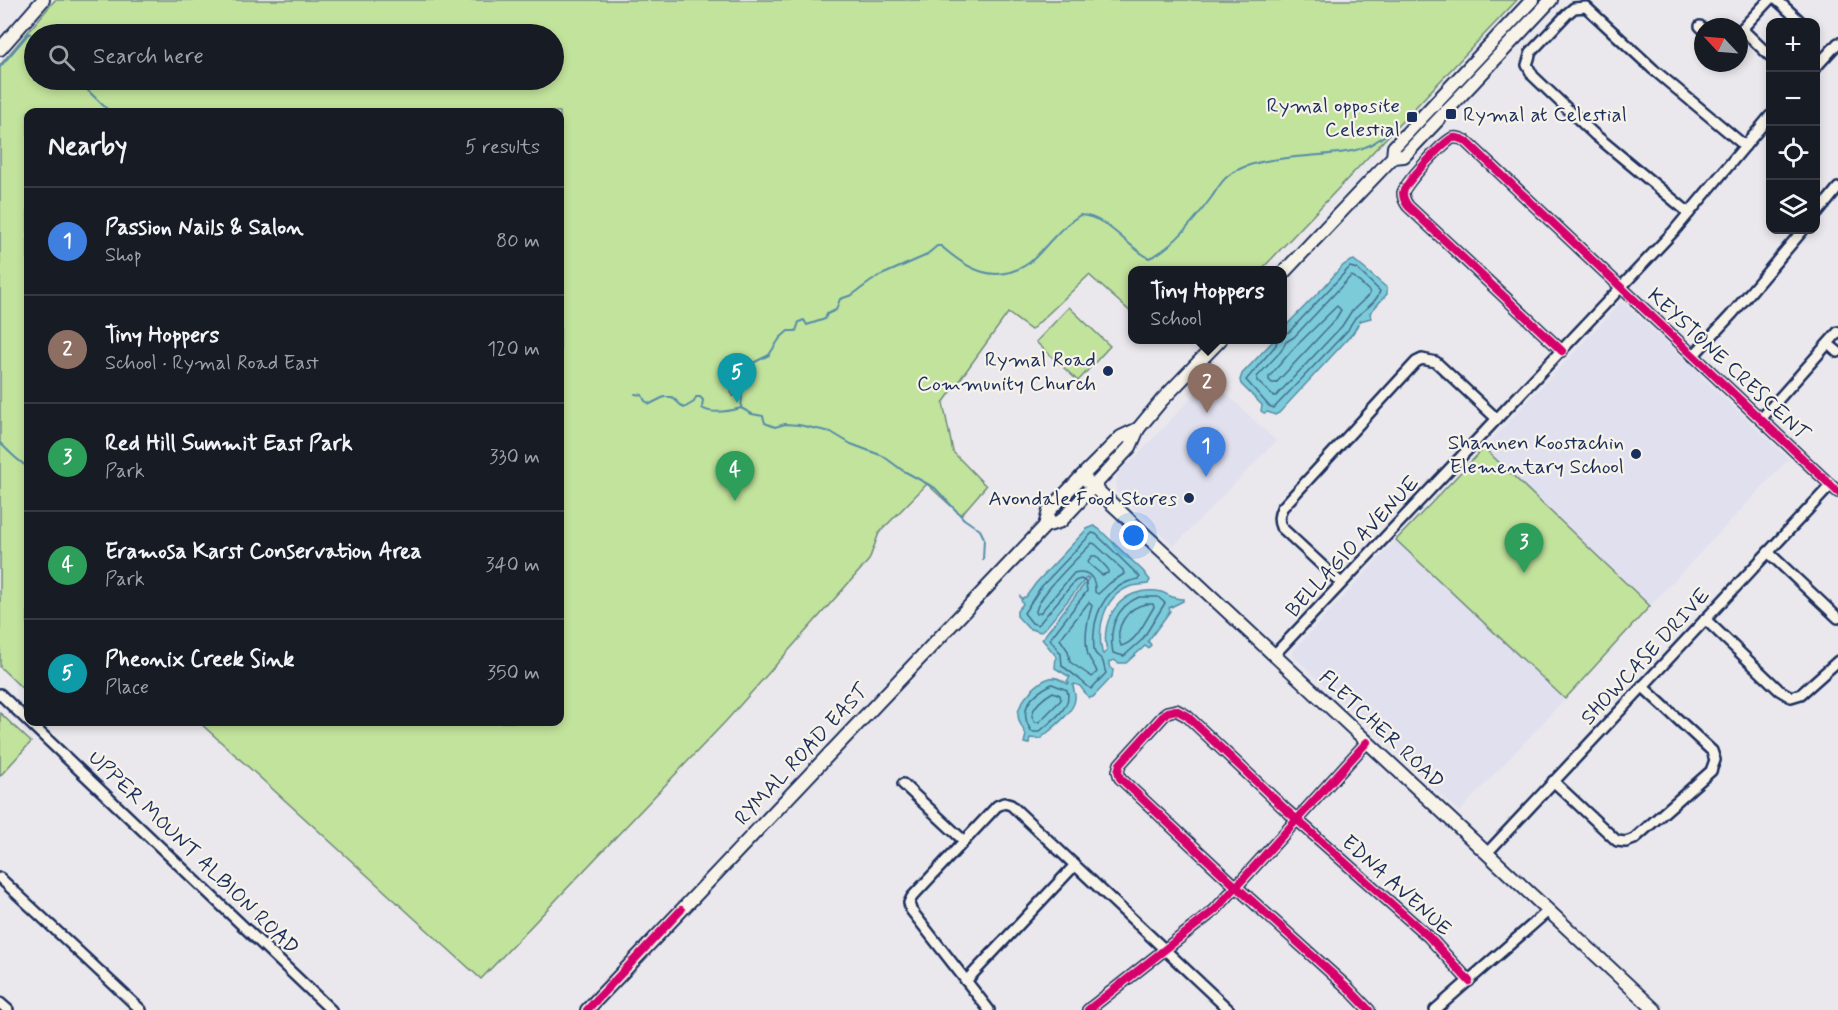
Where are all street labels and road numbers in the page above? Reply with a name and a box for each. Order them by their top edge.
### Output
street label: KEYSTONE CRESCENT [1641,282,1816,448]
street label: BELLAGIO AVENUE [1280,470,1426,624]
street label: SHOWCASE DRIVE [1575,582,1717,732]
street label: FLETCHER ROAD [1312,664,1450,795]
street label: RYMAL ROAD EAST [729,677,875,832]
street label: UPPER MOUNT ALBION ROAD [82,744,305,961]
street label: EDNA AVENUE [1335,829,1457,943]

